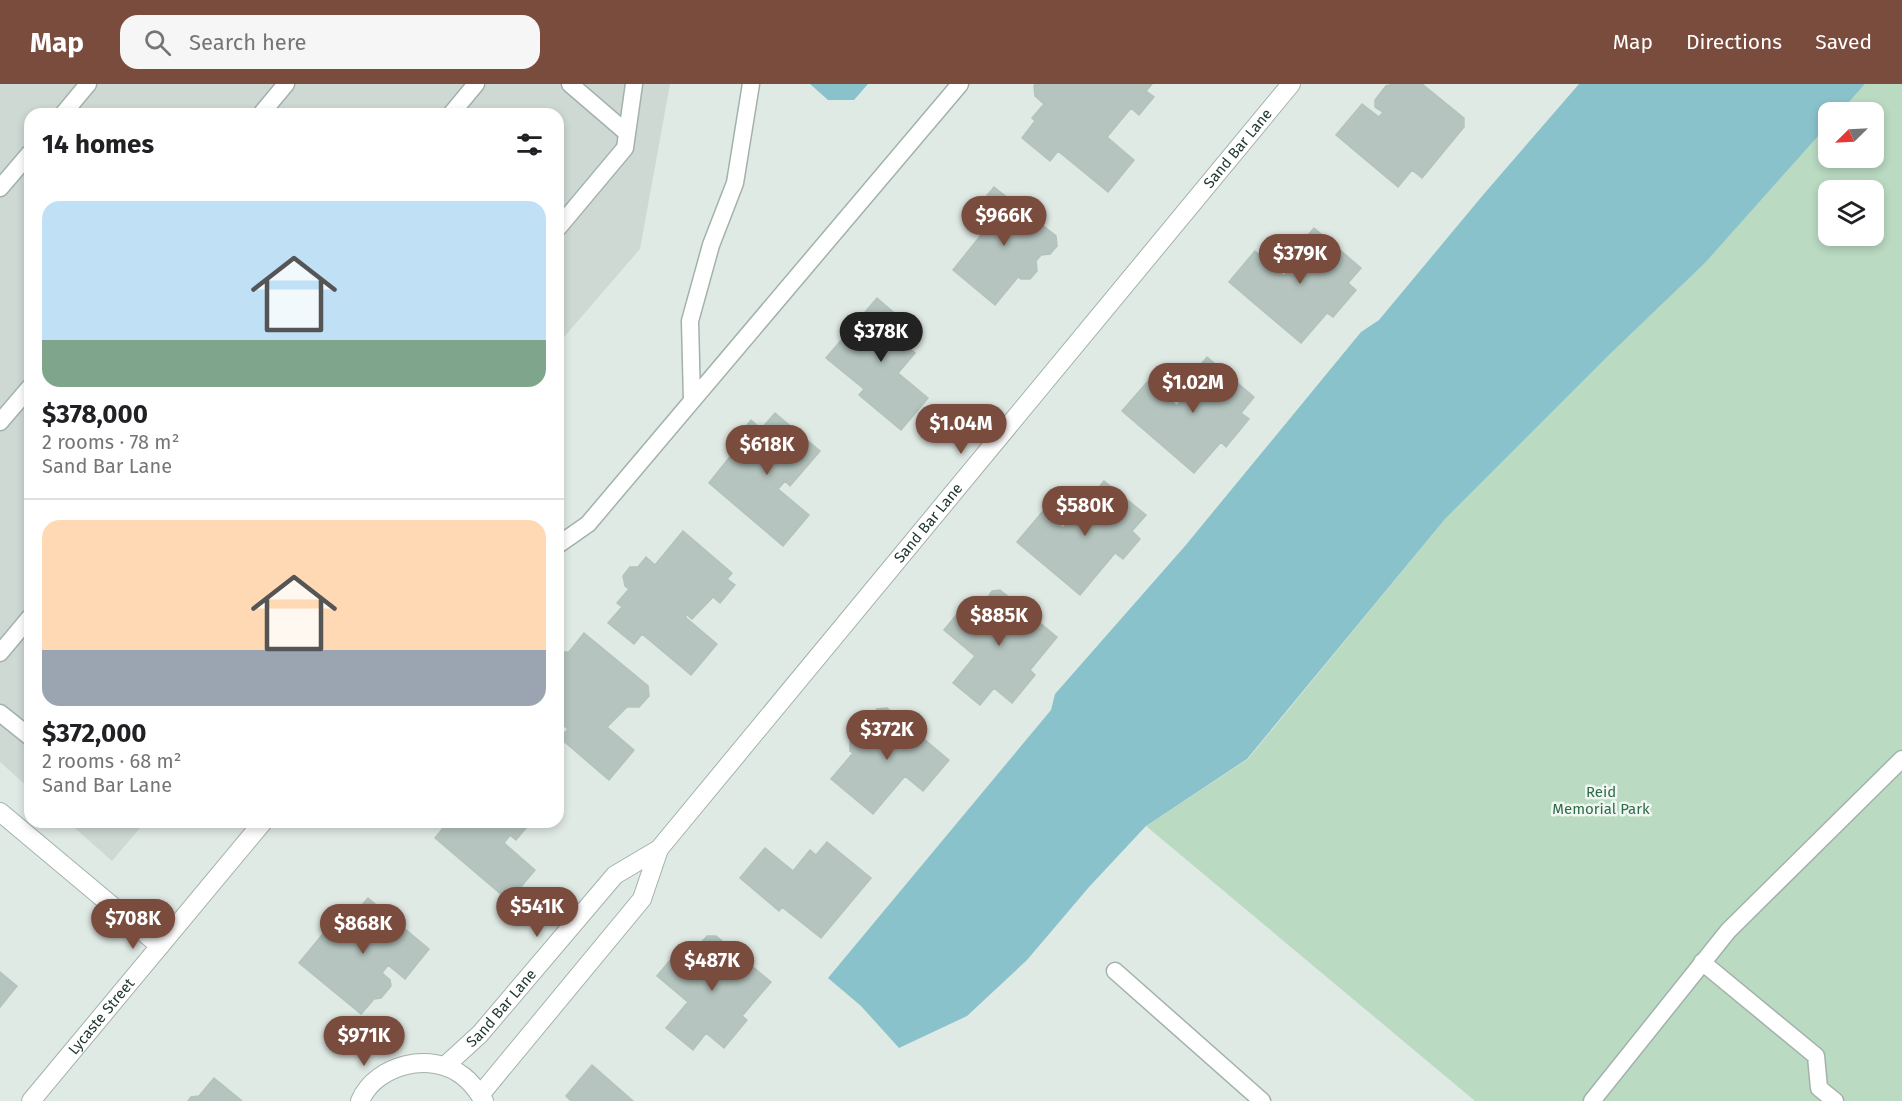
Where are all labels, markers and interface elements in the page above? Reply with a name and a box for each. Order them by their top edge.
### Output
search box [120,15,540,69]
text: Map [30,26,84,59]
icon: search [141,26,174,59]
text: Search here [189,29,307,56]
text: Map [1613,29,1653,55]
text: Directions [1686,29,1782,55]
text: Saved [1815,29,1872,55]
north arrow [1818,102,1884,168]
map controls [1818,102,1884,246]
street label: Sand Bar Lane [1200,105,1276,192]
icon: filters [513,128,546,161]
text: 14 homes [42,129,154,160]
button: layers [1818,180,1884,246]
pin: $966K [962,196,1046,247]
text: $966K [975,203,1033,227]
pin: $379K [1258,234,1342,285]
icon: home [240,240,348,348]
text: $379K [1273,241,1327,265]
pin: $378K [839,312,923,363]
text: $378K [854,319,908,343]
pin: $1.02M [1144,363,1242,414]
text: $1.02M [1162,370,1224,394]
text: $378,000 [42,399,148,430]
pin: $1.04M [912,404,1010,455]
text: $1.04M [930,411,992,435]
pin: $618K [725,425,809,476]
text: 2 rooms · 78 m² [42,430,179,454]
text: $618K [740,432,794,456]
text: Sand Bar Lane [42,454,172,478]
street label: Sand Bar Lane [890,480,966,566]
pin: $580K [1043,486,1127,537]
text: $580K [1056,493,1114,517]
icon: home [240,559,348,667]
pin: $885K [957,596,1041,647]
text: $885K [970,603,1028,627]
pin: $372K [845,710,929,761]
text: $372K [860,717,914,741]
text: $372,000 [42,718,147,749]
text: 2 rooms · 68 m² [42,749,182,773]
text: Sand Bar Lane [42,773,172,797]
park label: Reid Memorial Park [1552,783,1650,818]
pin: $541K [495,887,579,938]
text: $541K [510,894,564,918]
pin: $708K [91,899,175,950]
pin: $868K [321,904,405,955]
text: $708K [105,906,161,930]
text: $868K [334,911,392,935]
pin: $487K [670,941,754,992]
text: $487K [684,948,740,972]
street label: Sand Bar Lane [463,965,540,1051]
street label: Lycaste Street [64,974,139,1058]
pin: $971K [322,1016,406,1067]
text: $971K [338,1023,390,1047]

